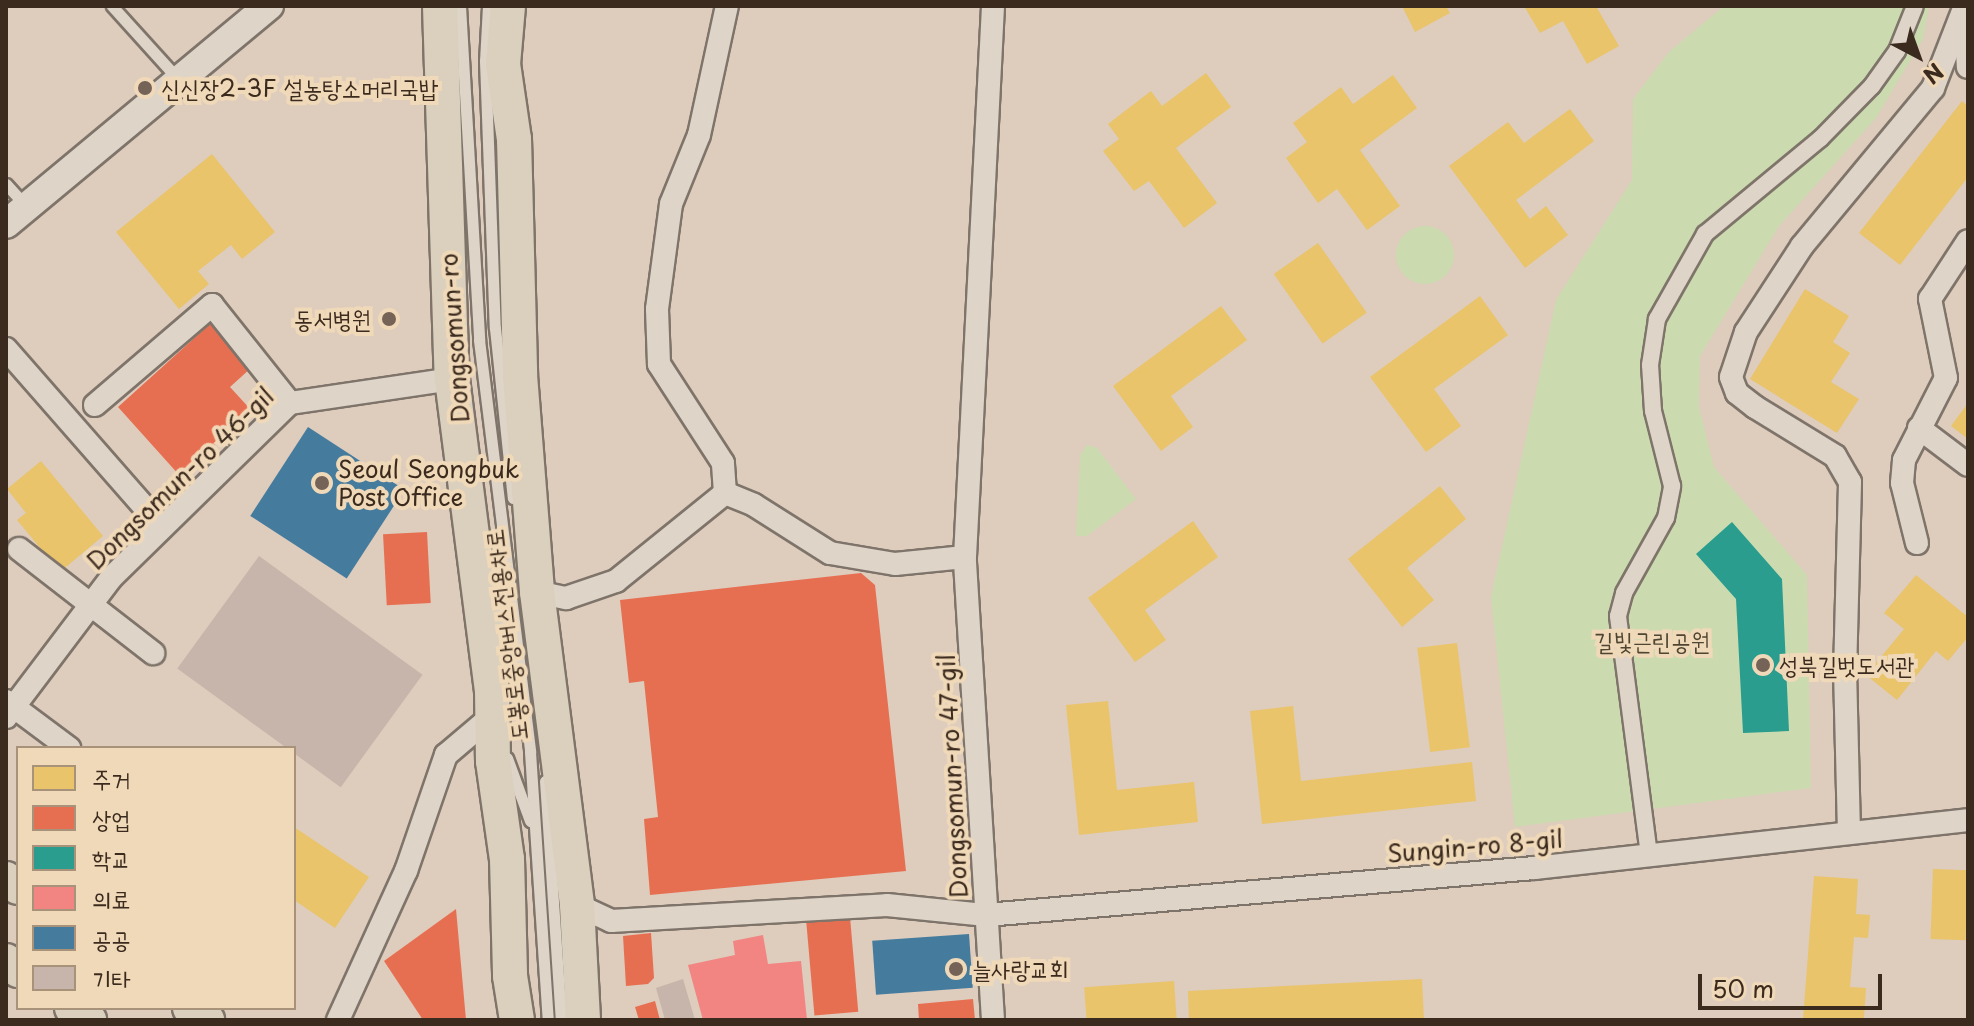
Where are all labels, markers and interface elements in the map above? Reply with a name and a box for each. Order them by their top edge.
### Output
north arrow [1878,16,1958,96]
text: N [1917,56,1951,93]
place label: 신신장2-3F 설농탕소머리국밥 [161,74,439,102]
marker: 신신장2-3F 설농탕소머리국밥 [136,79,154,97]
street label: Dongsomun-ro [434,252,474,424]
place label: 동서병원 [294,305,371,333]
marker: 동서병원 [378,308,400,330]
street label: Dongsomun-ro 46-gil [80,381,280,575]
place label: Seoul Seongbuk Post Office [338,455,517,511]
marker: Seoul Seongbuk Post Office [313,474,331,492]
street label: 도봉로중앙버스전용차로 [479,528,533,742]
park label: 길빛근린공원 [1594,627,1710,655]
place label: 성북길벗도서관 [1779,651,1914,679]
street label: Dongsomun-ro 47-gil [931,653,973,899]
marker: 성북길벗도서관 [1754,656,1772,674]
legend [16,746,296,1010]
text: 주거 [92,760,131,796]
text: 상업 [92,800,131,836]
street label: Sungin-ro 8-gil [1386,824,1564,868]
text: 학교 [92,840,131,876]
text: 의료 [92,880,131,916]
text: 공공 [92,920,131,956]
place label: 늘사랑교회 [972,955,1069,983]
scale bar [1702,958,1886,1008]
text: 기타 [92,960,131,996]
marker: 늘사랑교회 [947,960,965,978]
text: 50 m [1712,970,1774,1006]

